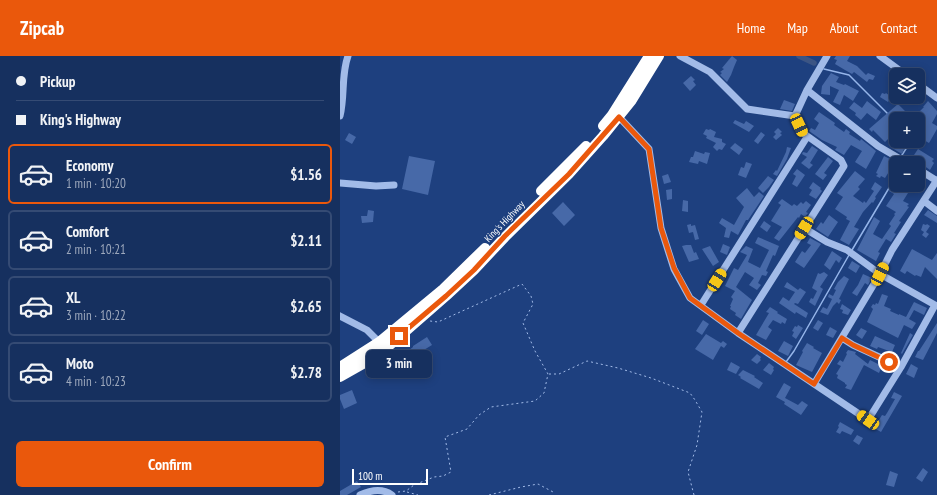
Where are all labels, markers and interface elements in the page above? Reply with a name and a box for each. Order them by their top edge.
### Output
text: Zipcab [20,16,64,40]
text: Home [737,19,765,37]
text: Map [787,19,808,37]
text: About [830,19,859,37]
text: Contact [881,19,917,37]
map controls [889,68,925,192]
button: layers [889,68,925,104]
text: Pickup [40,72,75,91]
text: King's Highway [40,110,121,129]
car [788,112,810,138]
button: + [889,112,925,148]
icon: car [18,156,54,192]
text: Economy [66,156,114,175]
button: − [889,156,925,192]
text: $1.56 [290,165,322,184]
text: 1 min · 10:20 [66,175,126,192]
street label: King's Highway [481,198,527,245]
car [793,215,815,241]
icon: car [18,222,54,258]
text: Comfort [66,222,109,241]
text: $2.11 [290,231,322,250]
text: 2 min · 10:21 [66,241,126,258]
car [869,261,891,287]
car [706,267,728,293]
icon: car [18,288,54,324]
text: XL [66,288,80,307]
text: $2.65 [290,297,322,316]
text: 3 min · 10:22 [66,307,126,324]
route end [390,327,408,345]
callout: 3 min [366,350,432,378]
route start [880,353,898,371]
icon: car [18,354,54,390]
text: Moto [66,354,94,373]
text: 3 min [386,355,412,372]
text: $2.78 [290,363,322,382]
text: 4 min · 10:23 [66,373,126,390]
car [855,408,881,432]
button: Confirm [16,441,324,487]
scale bar [352,467,428,486]
text: 100 m [358,469,382,483]

